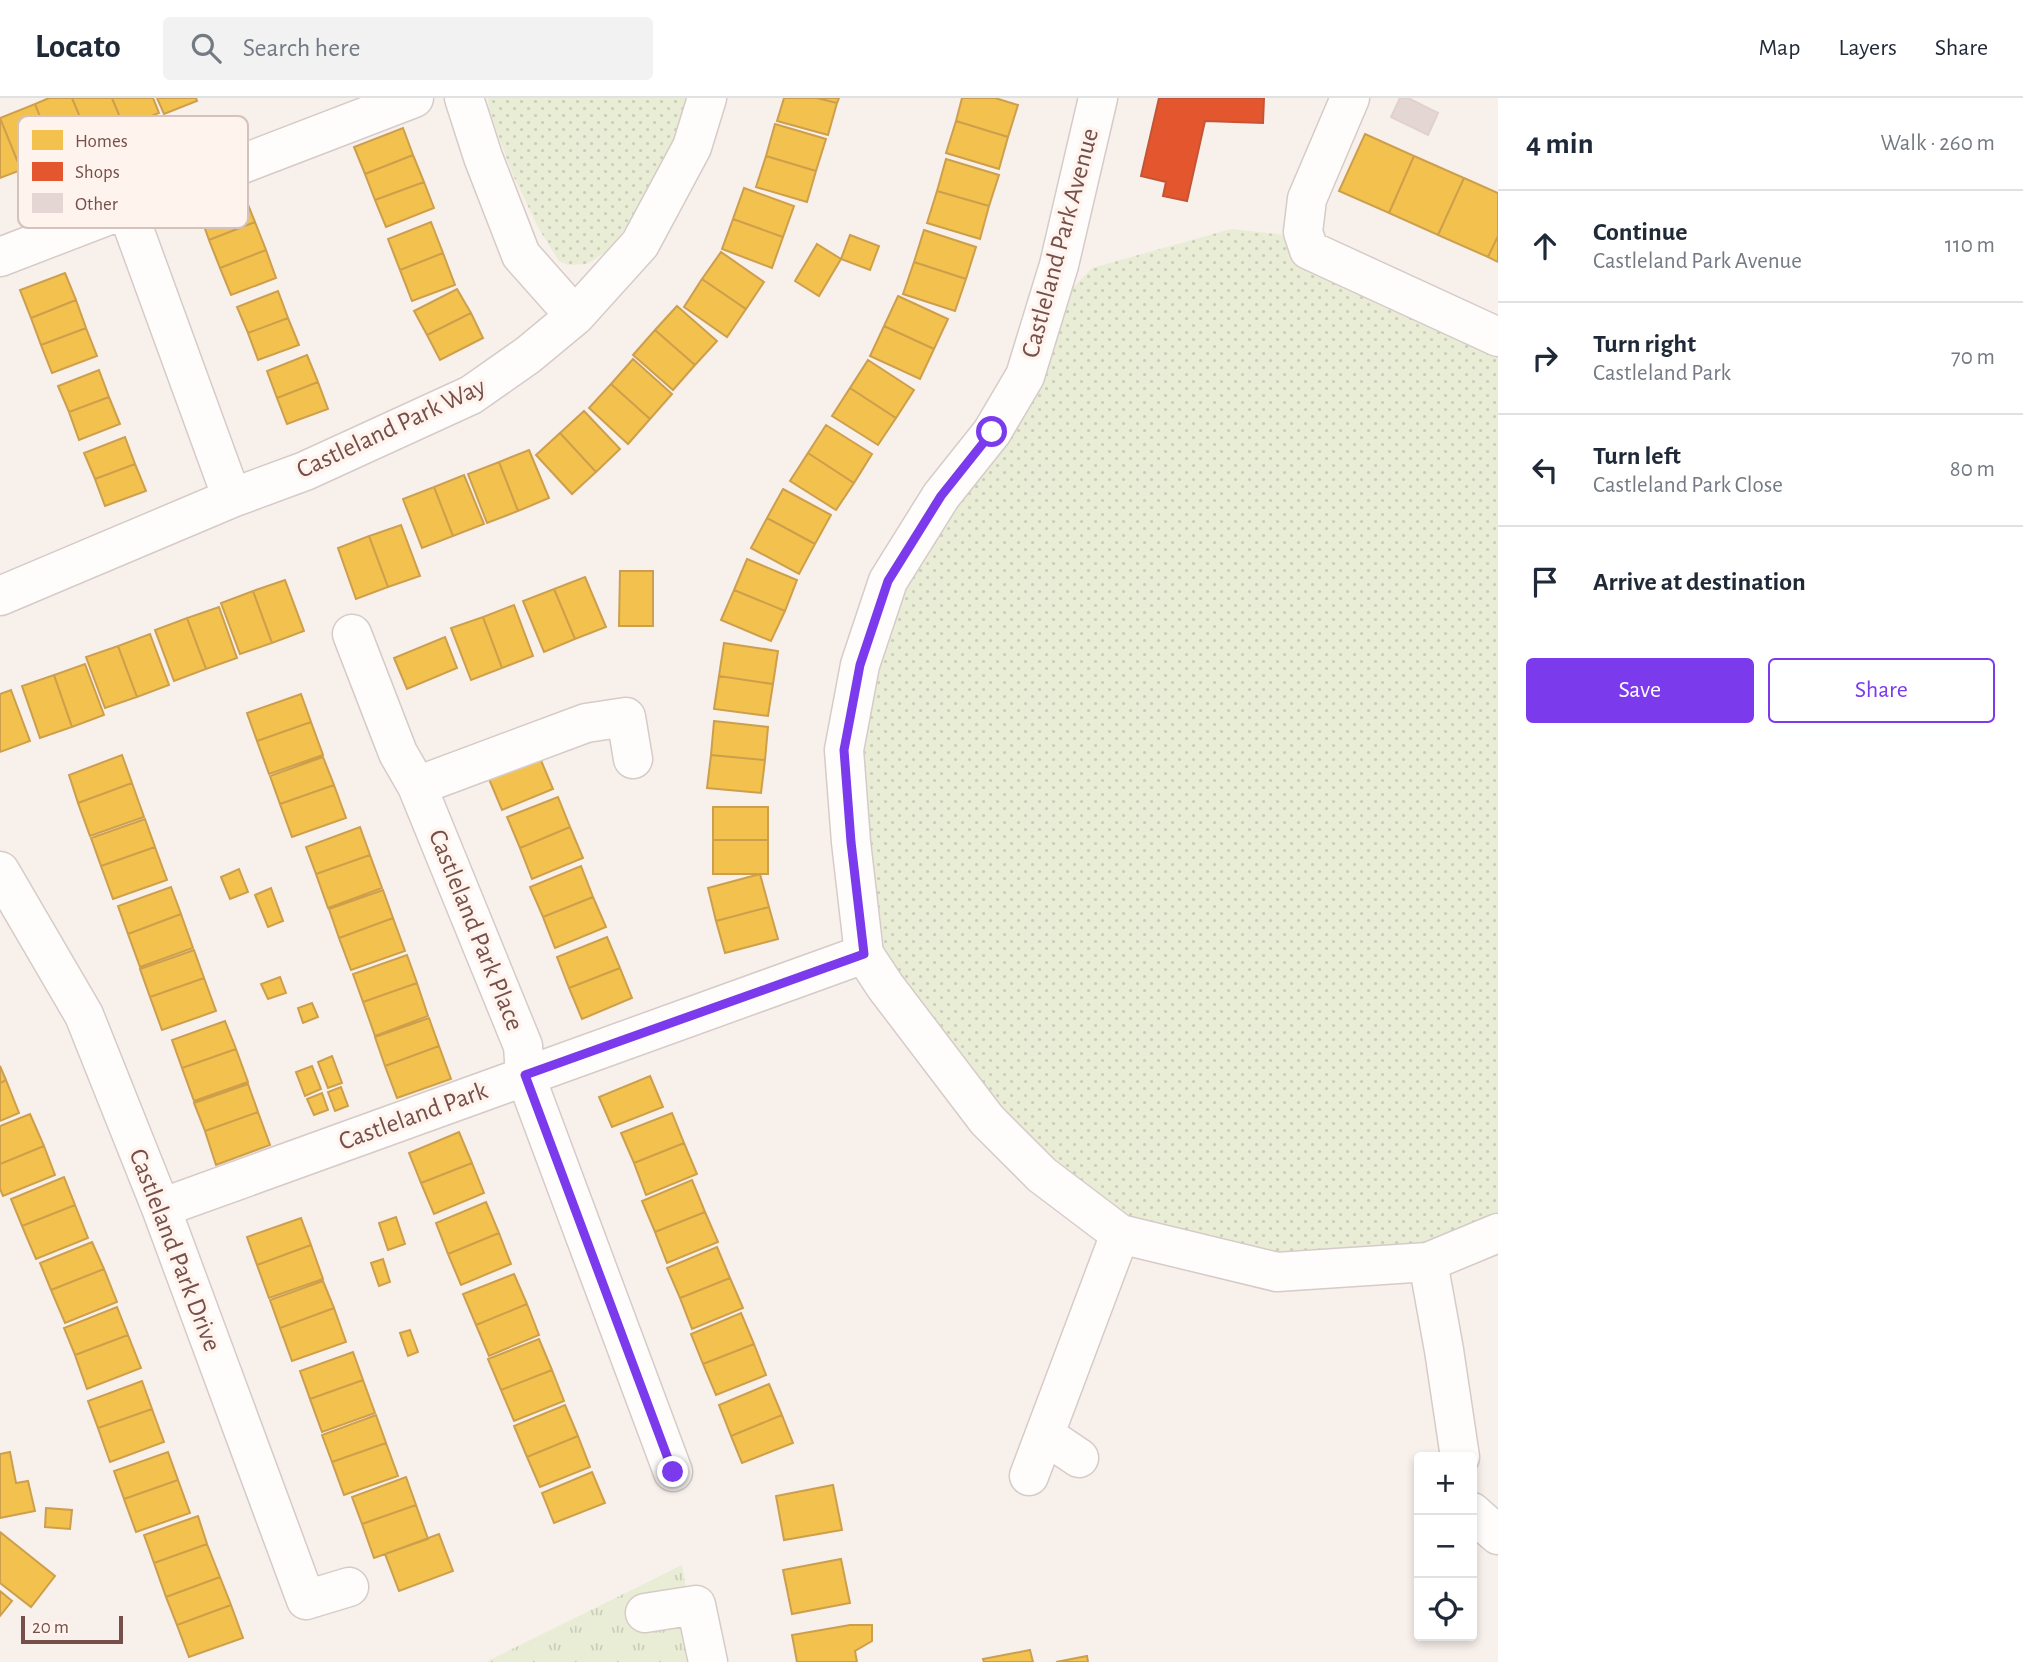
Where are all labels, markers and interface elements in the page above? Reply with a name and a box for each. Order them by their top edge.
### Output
search box [163,17,653,80]
icon: search [187,29,225,67]
text: Locato [35,31,121,64]
text: Search here [243,35,360,61]
text: Map [1758,36,1800,60]
text: Layers [1838,36,1897,60]
text: Share [1935,36,1988,60]
legend [18,116,248,228]
street label: Castleland Park Avenue [1017,126,1103,360]
text: 4 min [1526,129,1594,159]
text: Homes [75,132,128,151]
text: Walk · 260 m [1880,132,1995,155]
text: Shops [75,163,120,182]
text: Other [75,195,118,214]
text: Continue [1593,219,1688,245]
icon: ahead [1526,227,1564,265]
text: 110 m [1945,234,1995,257]
text: Castleland Park Avenue [1593,250,1802,273]
text: Turn right [1593,331,1696,357]
icon: right [1526,339,1564,377]
text: 70 m [1951,346,1995,369]
text: Castleland Park [1593,362,1731,385]
street label: Castleland Park Way [293,373,489,483]
route start [976,416,1007,447]
text: Turn left [1593,443,1681,469]
icon: left [1526,451,1564,489]
text: 80 m [1950,458,1995,481]
text: Castleland Park Close [1593,474,1783,497]
icon: arrive [1526,563,1564,601]
text: Arrive at destination [1593,569,1806,595]
button: Save [1526,658,1754,723]
button: Share [1768,658,1995,723]
street label: Castleland Park Place [424,826,528,1034]
street label: Castleland Park [335,1077,491,1155]
street label: Castleland Park Drive [124,1145,226,1355]
map controls [1414,1452,1477,1641]
button: + [1414,1452,1477,1515]
route end [657,1456,688,1487]
button: − [1414,1515,1477,1578]
button: locate [1414,1578,1477,1641]
scale bar [21,1613,122,1645]
text: 20 m [32,1618,69,1637]

